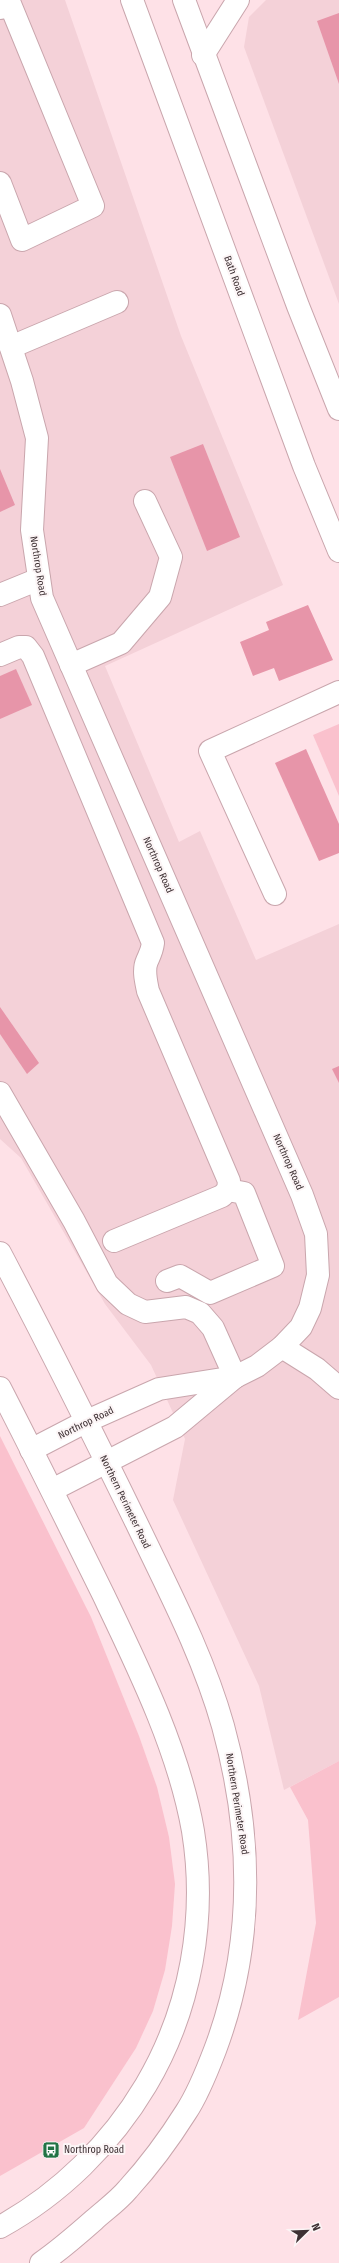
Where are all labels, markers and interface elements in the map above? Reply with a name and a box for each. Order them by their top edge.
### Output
street label: Bath Road [221,254,247,298]
street label: Northrop Road [27,535,49,597]
street label: Northrop Road [140,835,176,895]
street label: Northrop Road [270,1132,306,1192]
street label: Northrop Road [56,1404,116,1442]
street label: Northern Perimeter Road [97,1453,153,1551]
street label: Northern Perimeter Road [223,1752,251,1856]
bus stop icon: Northrop Road [41,2140,61,2160]
place label: Northrop Road [64,2144,124,2156]
north arrow [287,2211,327,2251]
text: N [308,2222,323,2233]

